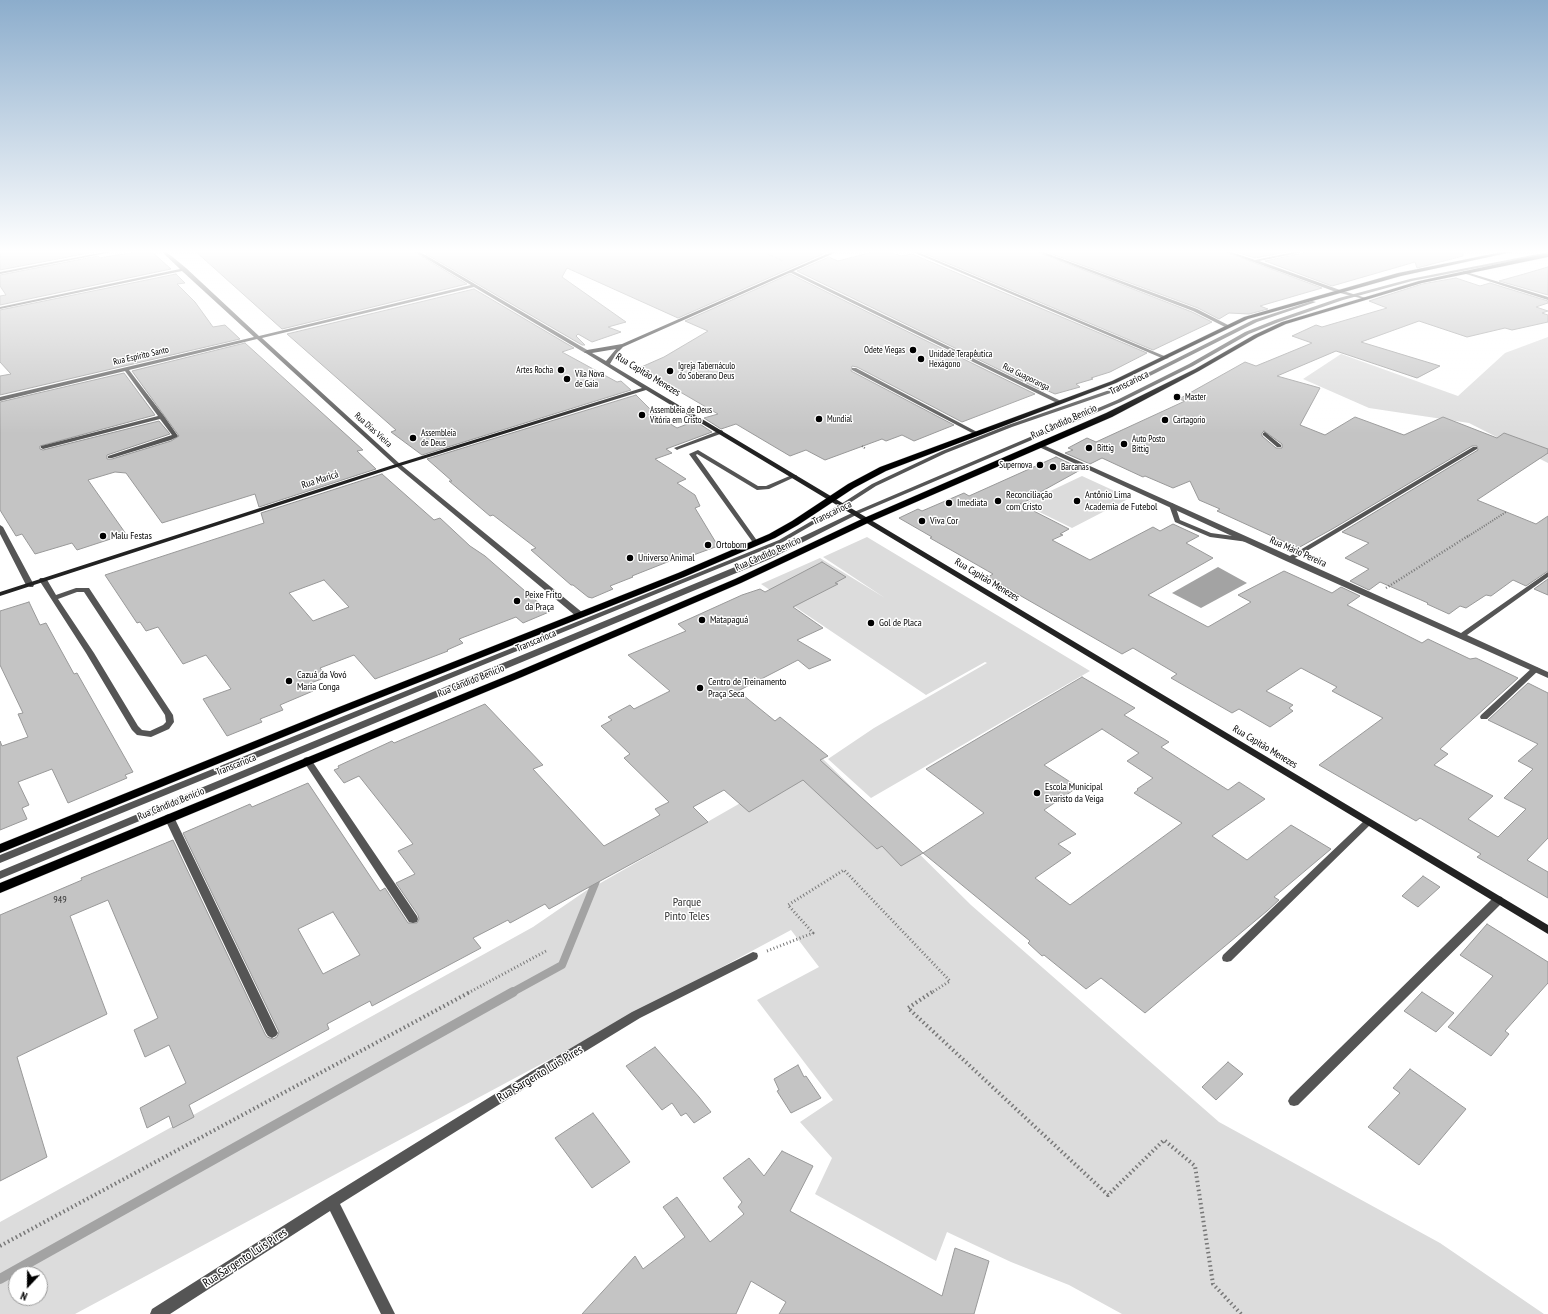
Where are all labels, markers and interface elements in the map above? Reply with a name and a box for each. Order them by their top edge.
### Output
street label: Rua Espírito Santo [112,344,170,368]
place label: Odete Viegas [864,345,905,355]
marker: Odete Viegas [908,345,918,355]
place label: Unidade Terapêutica Hexágono [929,349,992,370]
street label: Rua Capitão Menezes [613,351,683,399]
marker: Unidade Terapêutica Hexágono [916,354,926,364]
place label: Igreja Tabernáculo do Soberano Deus [678,361,735,382]
street label: Rua Guaporanga [1001,361,1051,393]
place label: Artes Rocha [516,365,553,375]
marker: Artes Rocha [556,365,566,375]
marker: Igreja Tabernáculo do Soberano Deus [665,366,675,376]
street label: Transcarioca [1107,368,1151,398]
place label: Vila Nova de Gaia [575,369,604,390]
marker: Vila Nova de Gaia [562,374,572,384]
marker: Master [1172,392,1182,402]
place label: Master [1185,392,1206,402]
street label: Rua Cândido Benício [1029,402,1099,442]
place label: Assembleia de Deus Vitória em Cristo [650,405,712,426]
street label: Rua Dias Vieira [352,410,394,450]
marker: Assembleia de Deus Vitória em Cristo [637,410,647,420]
marker: Mundial [814,414,824,424]
place label: Mundial [827,414,852,424]
marker: Cartagorio [1160,415,1170,425]
place label: Cartagorio [1173,415,1205,425]
place label: Assembleia de Deus [421,428,456,449]
marker: Assembleia de Deus [408,433,418,443]
place label: Auto Posto Bittig [1132,434,1165,455]
marker: Auto Posto Bittig [1119,439,1129,449]
marker: Bittig [1084,443,1094,453]
place label: Bittig [1097,443,1114,453]
place label: Supernova [999,460,1032,470]
marker: Supernova [1035,460,1045,470]
marker: Barcanas [1048,462,1058,472]
place label: Barcanas [1061,462,1089,472]
street label: Rua Maricá [300,468,340,492]
place label: Reconciliação com Cristo [1006,489,1053,512]
place label: Antônio Lima Academia de Futebol [1085,489,1157,512]
marker: Reconciliação com Cristo [993,496,1003,506]
marker: Antônio Lima Academia de Futebol [1072,496,1082,506]
place label: Imediata [957,497,987,509]
street label: Transcarioca [810,498,854,528]
marker: Imediata [944,498,954,508]
place label: Viva Cor [930,515,958,527]
marker: Viva Cor [917,516,927,526]
place label: Malu Festas [111,530,152,542]
marker: Malu Festas [98,531,108,541]
street label: Rua Cândido Benício [733,534,803,574]
street label: Rua Mário Pereira [1268,534,1328,570]
place label: Ortobom [716,539,747,551]
marker: Ortobom [703,540,713,550]
place label: Universo Animal [638,552,694,564]
marker: Universo Animal [625,553,635,563]
street label: Rua Capitão Menezes [952,556,1022,604]
place label: Peixe Frito da Praça [525,589,562,612]
marker: Peixe Frito da Praça [512,596,522,606]
place label: Matapaguá [710,614,748,626]
marker: Matapaguá [697,615,707,625]
place label: Gol de Placa [879,617,922,629]
marker: Gol de Placa [866,618,876,628]
street label: Transcarioca [514,627,558,655]
street label: Rua Cândido Benício [436,662,506,700]
place label: Cazuá da Vovó Maria Conga [297,669,347,692]
marker: Cazuá da Vovó Maria Conga [284,676,294,686]
place label: Centro de Treinamento Praça Seca [708,676,786,700]
marker: Centro de Treinamento Praça Seca [695,683,705,693]
street label: Rua Capitão Menezes [1230,723,1300,771]
street label: Transcarioca [214,751,258,779]
place label: Escola Municipal Evaristo da Veiga [1045,781,1104,804]
street label: Rua Cândido Benício [136,785,206,823]
marker: Escola Municipal Evaristo da Veiga [1032,788,1042,798]
house number: 949 [53,894,67,906]
park label: Parque Pinto Teles [664,896,710,924]
street label: Rua Sargento Luis Pires [495,1043,585,1105]
street label: Rua Sargento Luis Pires [200,1225,290,1291]
north arrow [8,1266,48,1306]
text: N [19,1289,29,1304]

